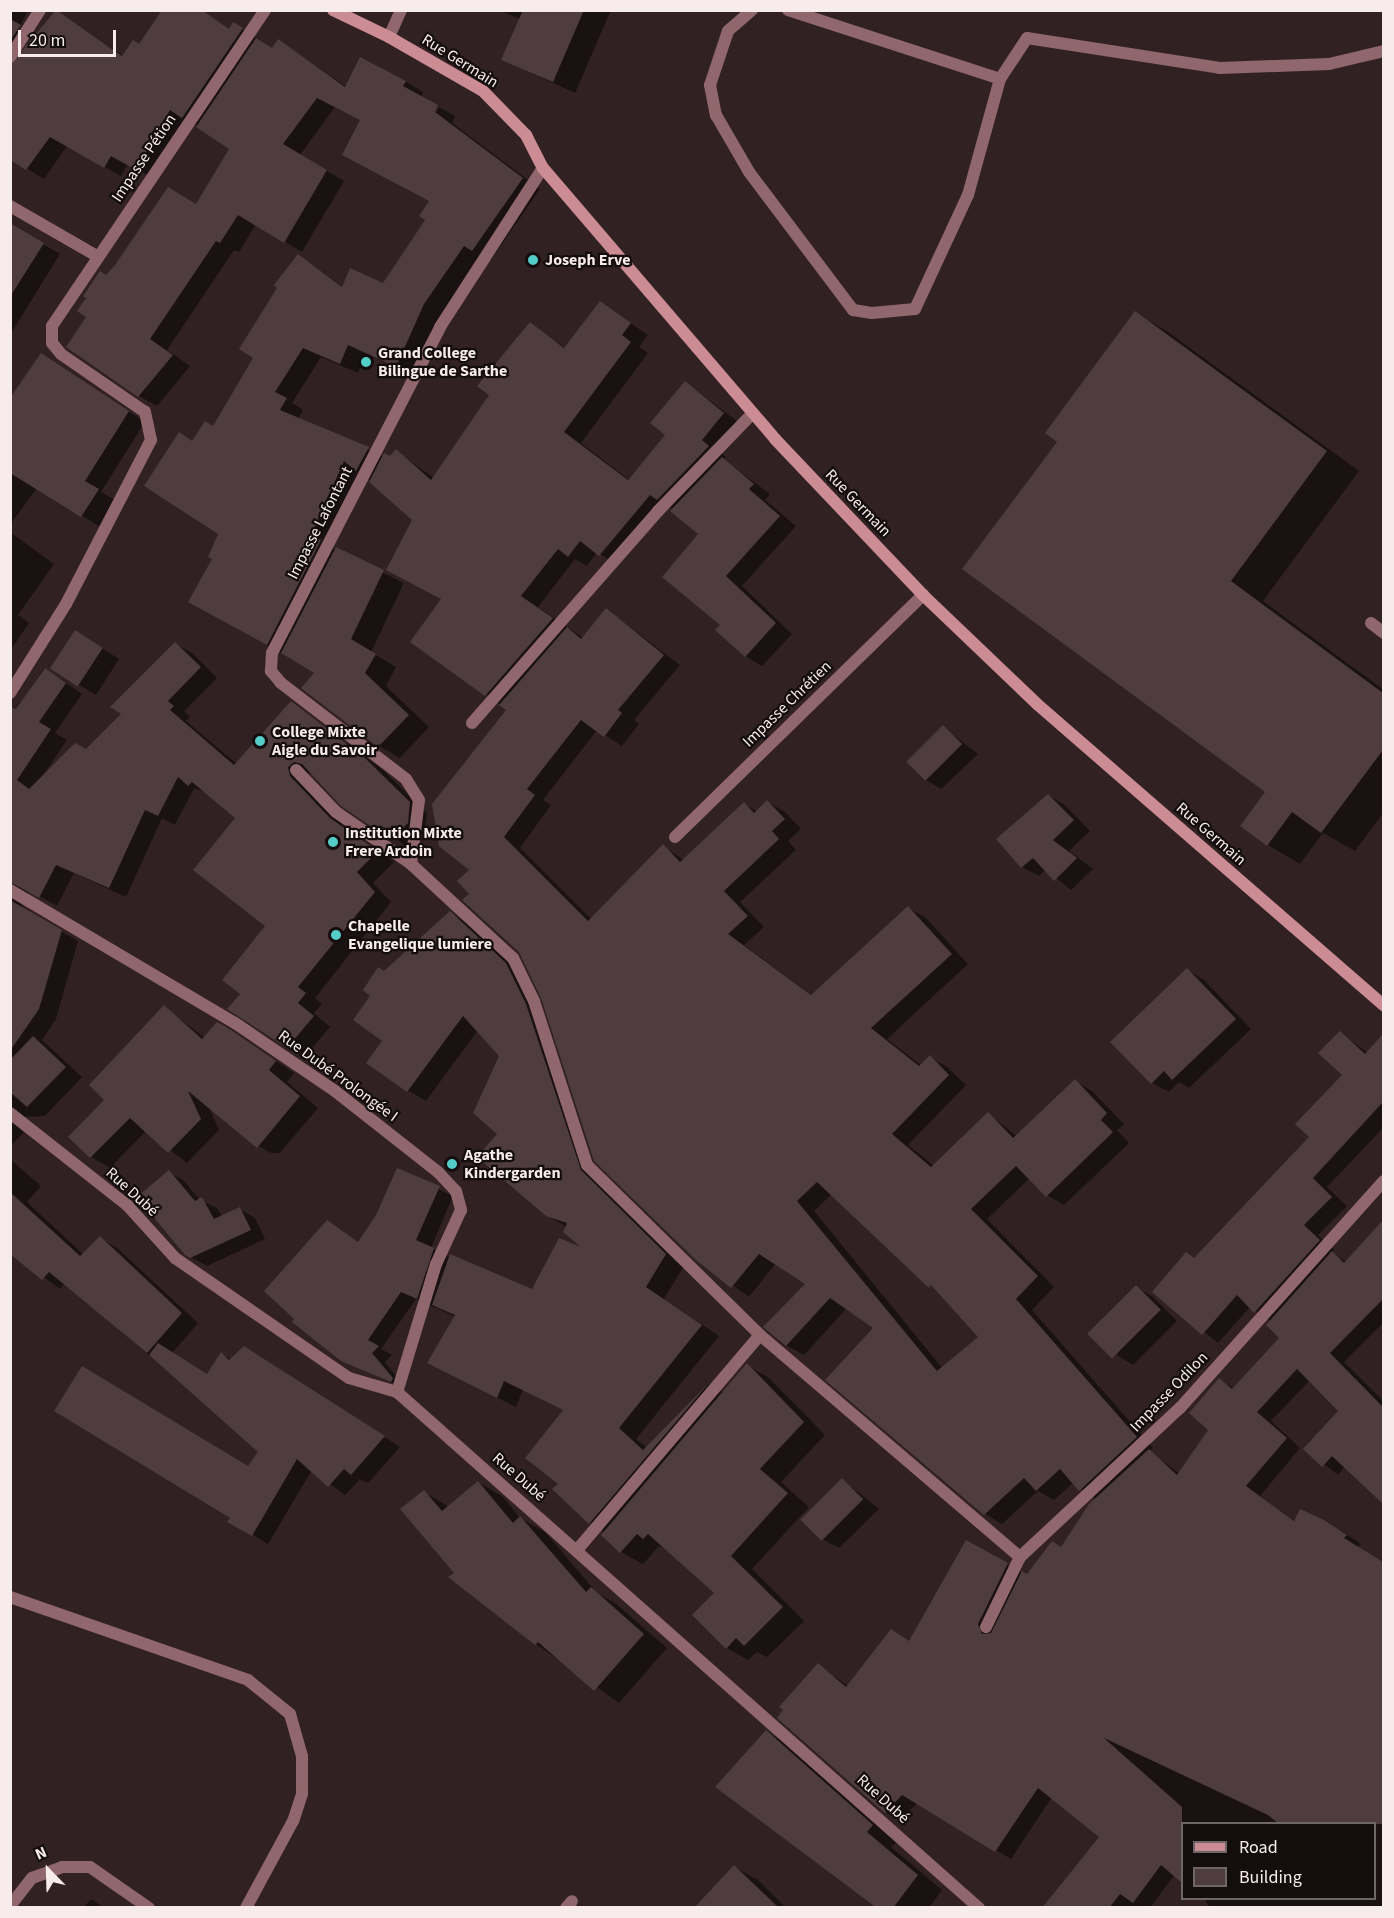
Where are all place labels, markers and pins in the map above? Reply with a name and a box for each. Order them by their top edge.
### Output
place label: Joseph Erve [545,250,631,270]
marker: Joseph Erve [526,253,540,267]
place label: Grand College Bilingue de Sarthe [378,343,507,381]
marker: Grand College Bilingue de Sarthe [359,355,373,369]
place label: College Mixte Aigle du Savoir [272,722,377,760]
marker: College Mixte Aigle du Savoir [253,734,267,748]
place label: Institution Mixte Frere Ardoin [345,823,462,861]
marker: Institution Mixte Frere Ardoin [326,835,340,849]
place label: Chapelle Evangelique lumiere [348,916,492,954]
marker: Chapelle Evangelique lumiere [329,928,343,942]
place label: Agathe Kindergarden [464,1145,561,1183]
marker: Agathe Kindergarden [445,1157,459,1171]

